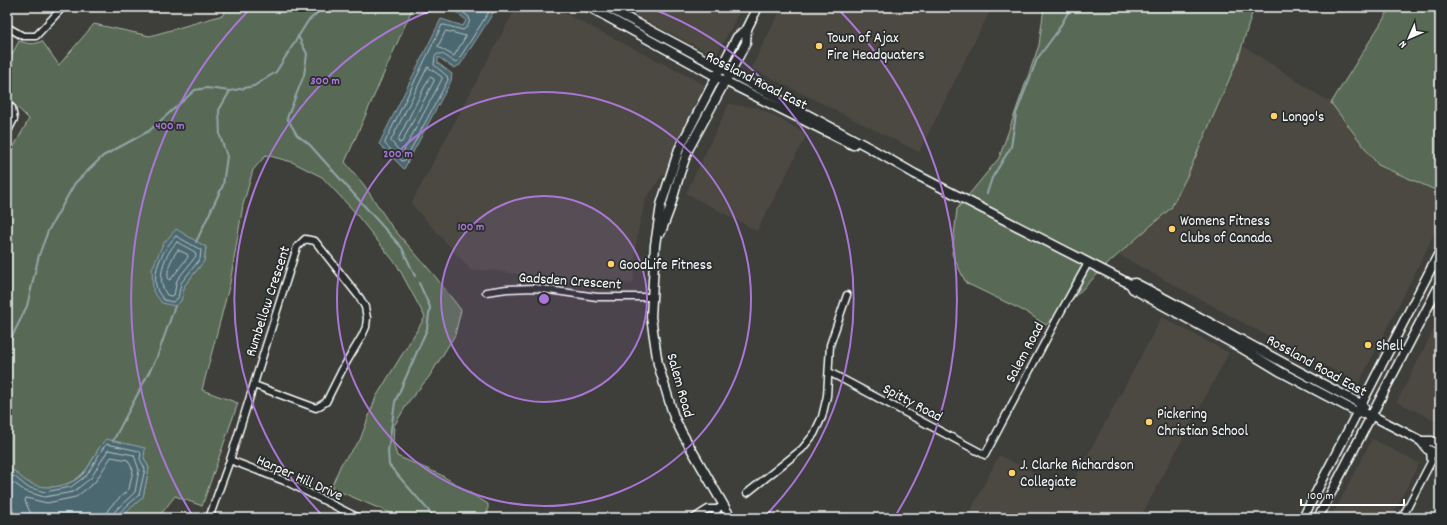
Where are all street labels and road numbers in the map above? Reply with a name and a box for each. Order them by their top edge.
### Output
street label: Rossland Road East [701,47,811,117]
street label: Rumbellow Crescent [241,243,297,360]
street label: Gadsden Crescent [518,267,622,297]
street label: Salem Road [1001,319,1051,387]
street label: Rossland Road East [1262,330,1371,404]
street label: Salem Road [659,351,699,420]
street label: Spitty Road [878,379,946,429]
street label: Harper Hill Drive [252,450,346,508]

